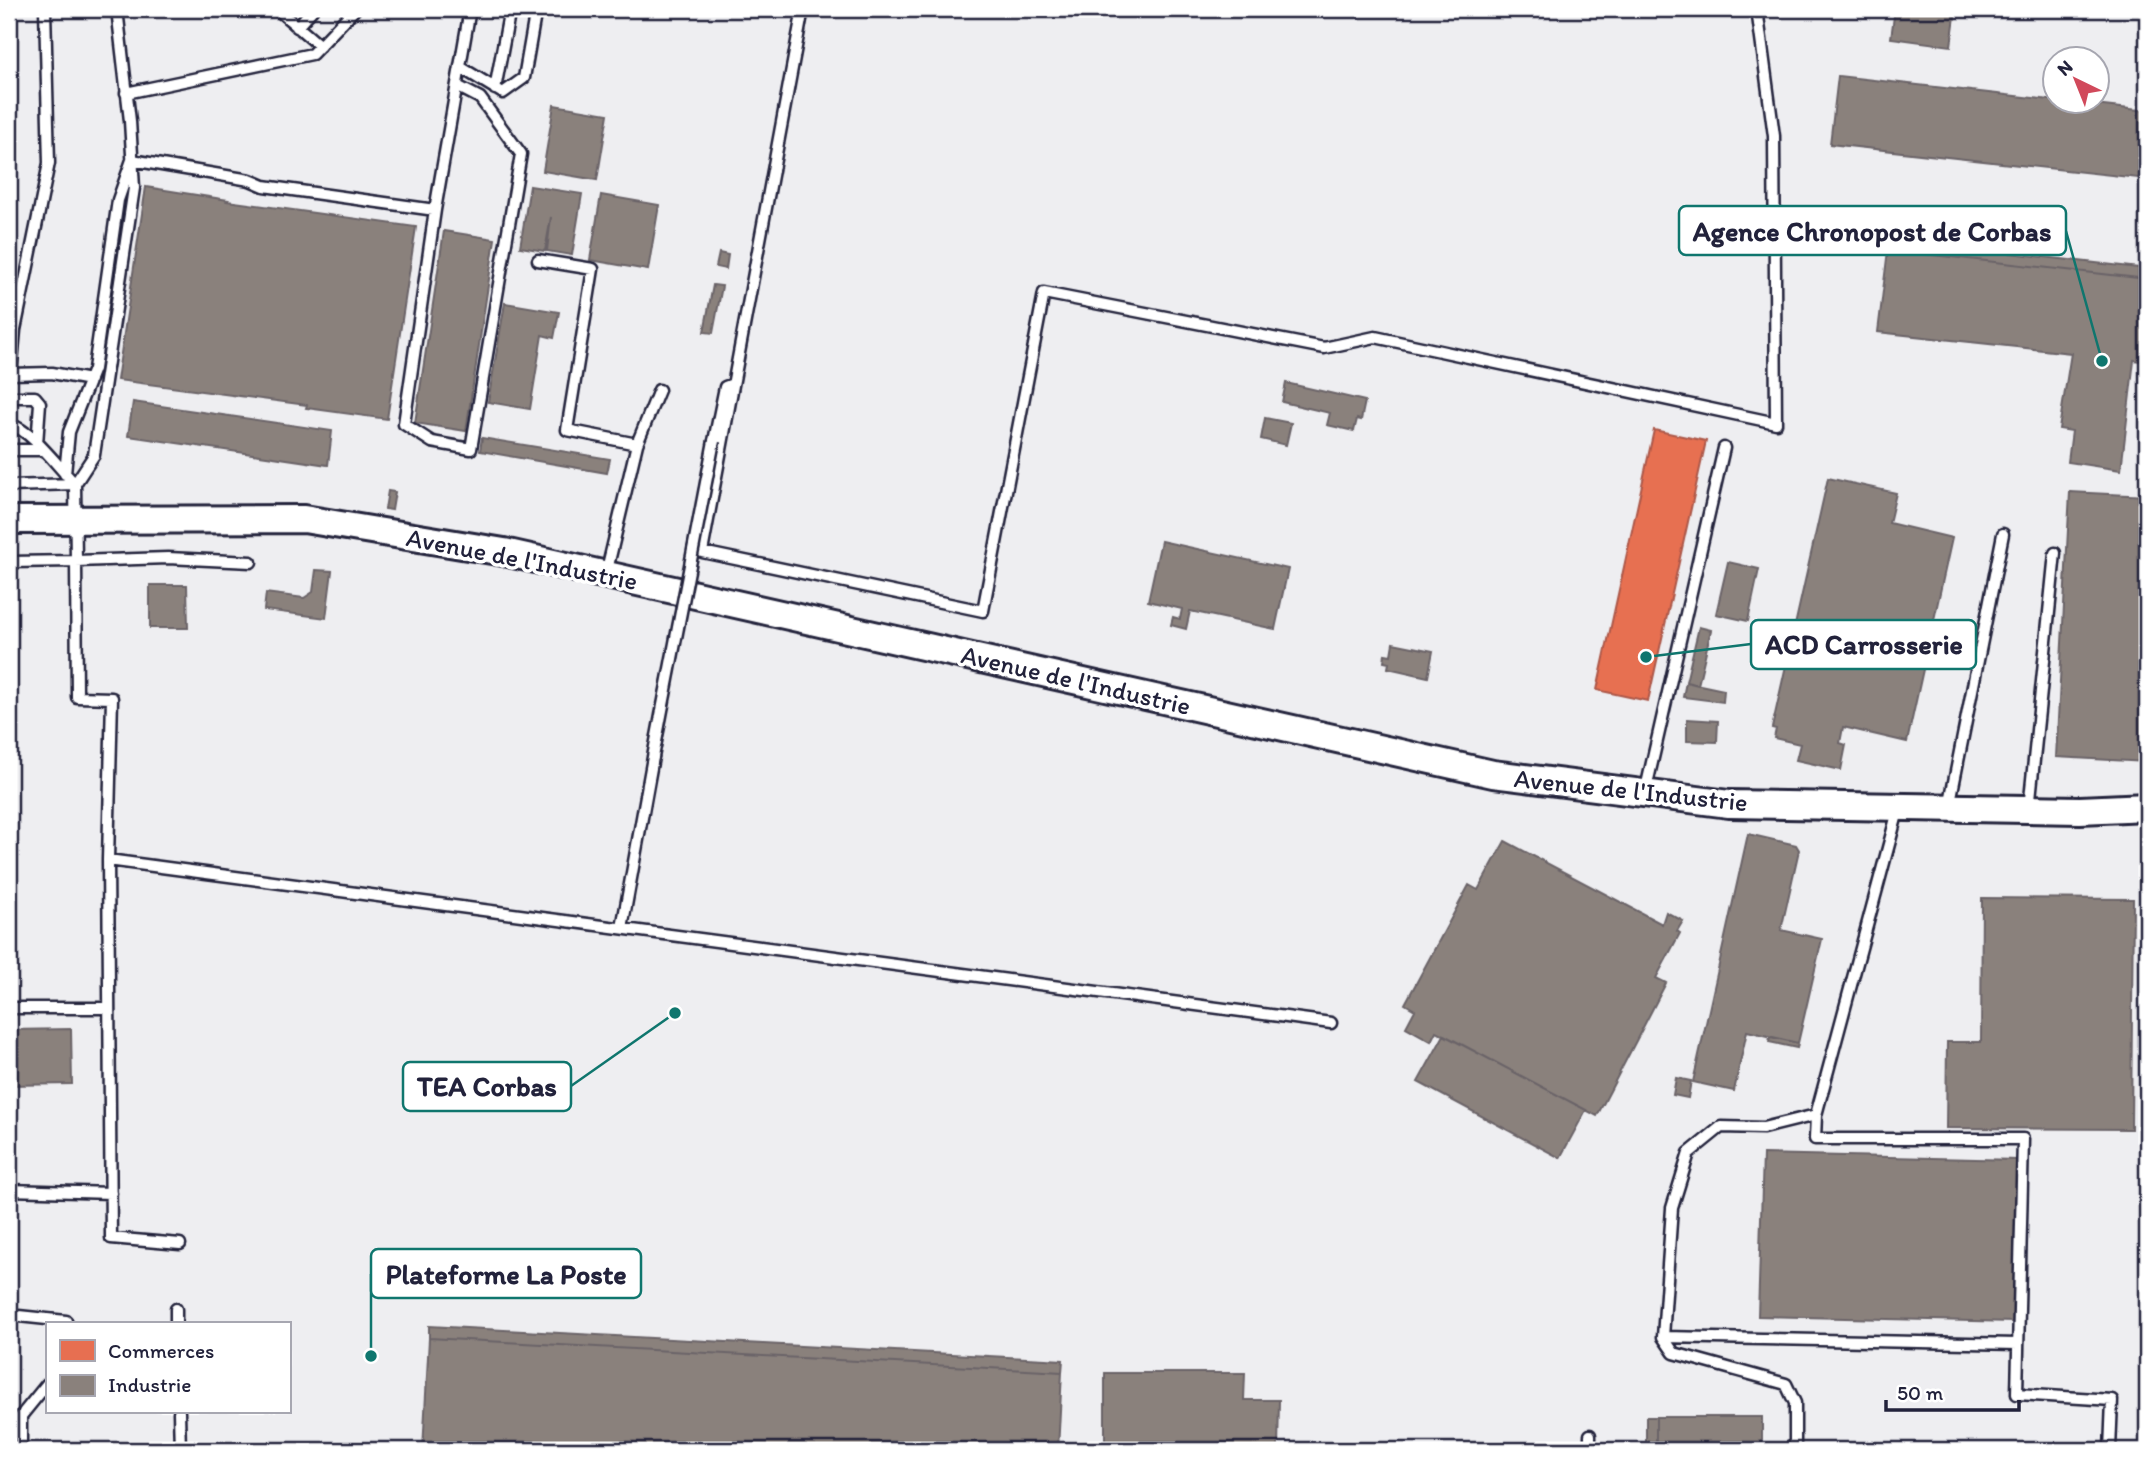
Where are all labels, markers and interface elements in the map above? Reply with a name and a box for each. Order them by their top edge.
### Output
north arrow [2040,46,2110,116]
text: N [2052,55,2077,81]
callout: Agence Chronopost de Corbas [1679,206,2066,255]
text: Agence Chronopost de Corbas [1692,214,2051,248]
street label: Avenue de l'Industrie [404,521,640,597]
callout: ACD Carrosserie [1751,620,1976,669]
text: ACD Carrosserie [1764,627,1963,661]
street label: Avenue de l'Industrie [958,638,1194,722]
street label: Avenue de l'Industrie [1513,762,1749,818]
callout: TEA Corbas [403,1062,571,1111]
text: TEA Corbas [416,1069,557,1103]
callout: Plateforme La Poste [371,1249,641,1298]
text: Plateforme La Poste [385,1257,627,1291]
legend [46,1322,290,1414]
text: Commerces [108,1338,214,1363]
scale bar [1886,1368,2020,1412]
text: Industrie [108,1372,191,1397]
text: 50 m [1897,1380,1944,1405]

